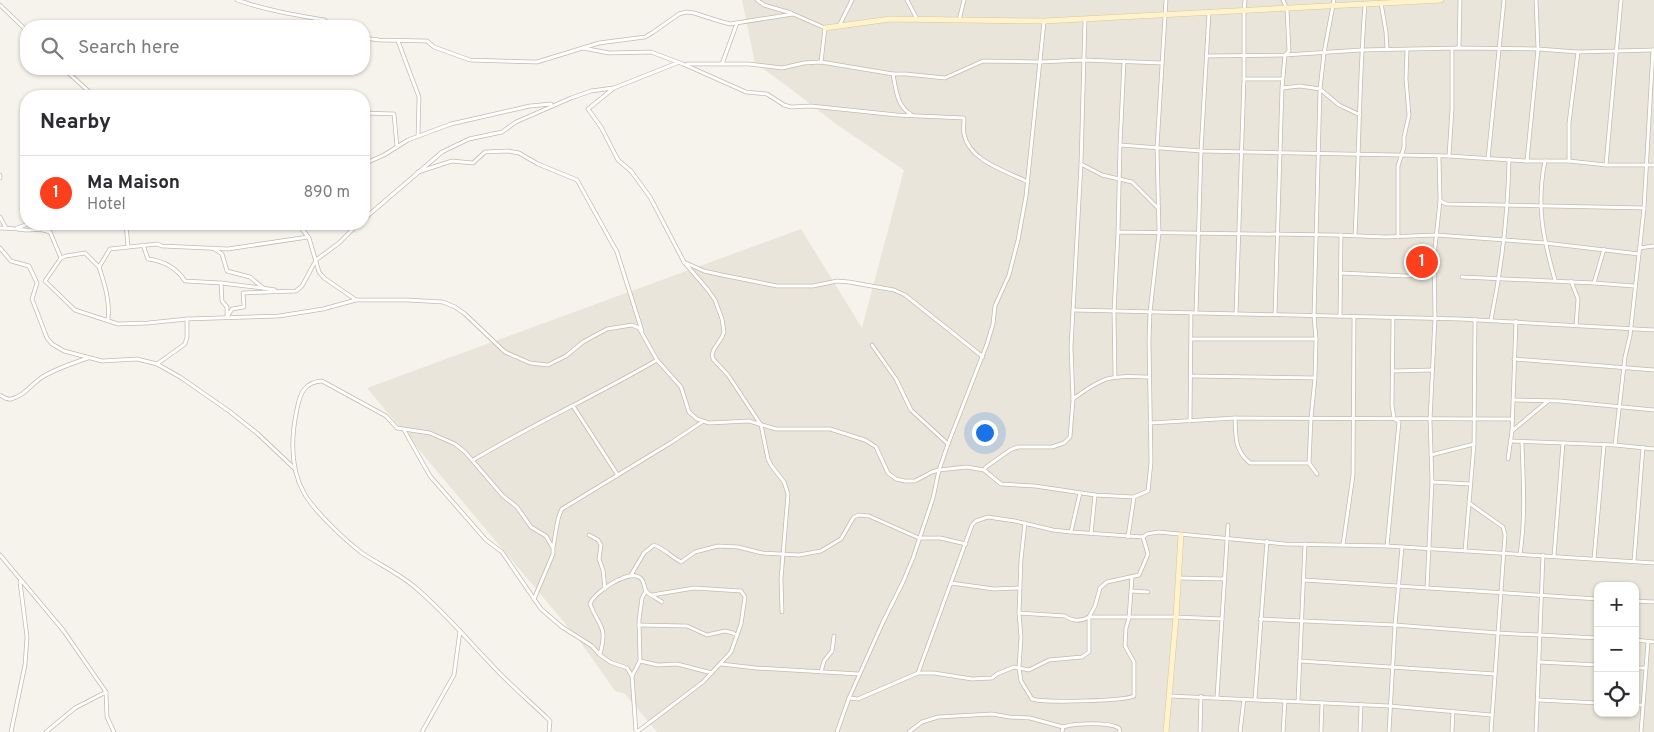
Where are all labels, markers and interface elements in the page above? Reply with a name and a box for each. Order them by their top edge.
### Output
search box [20,20,370,75]
icon: search [38,34,66,62]
text: Search here [78,36,180,60]
text: Nearby [40,109,111,136]
text: Ma Maison [87,171,180,195]
text: 1 [53,183,59,203]
text: 890 m [304,183,350,203]
text: Hotel [87,195,126,215]
pin: 1 [1406,243,1438,281]
your location [972,420,998,446]
map controls [1594,582,1639,717]
button: + [1594,582,1639,627]
button: − [1594,627,1639,672]
button: locate [1594,672,1639,717]

